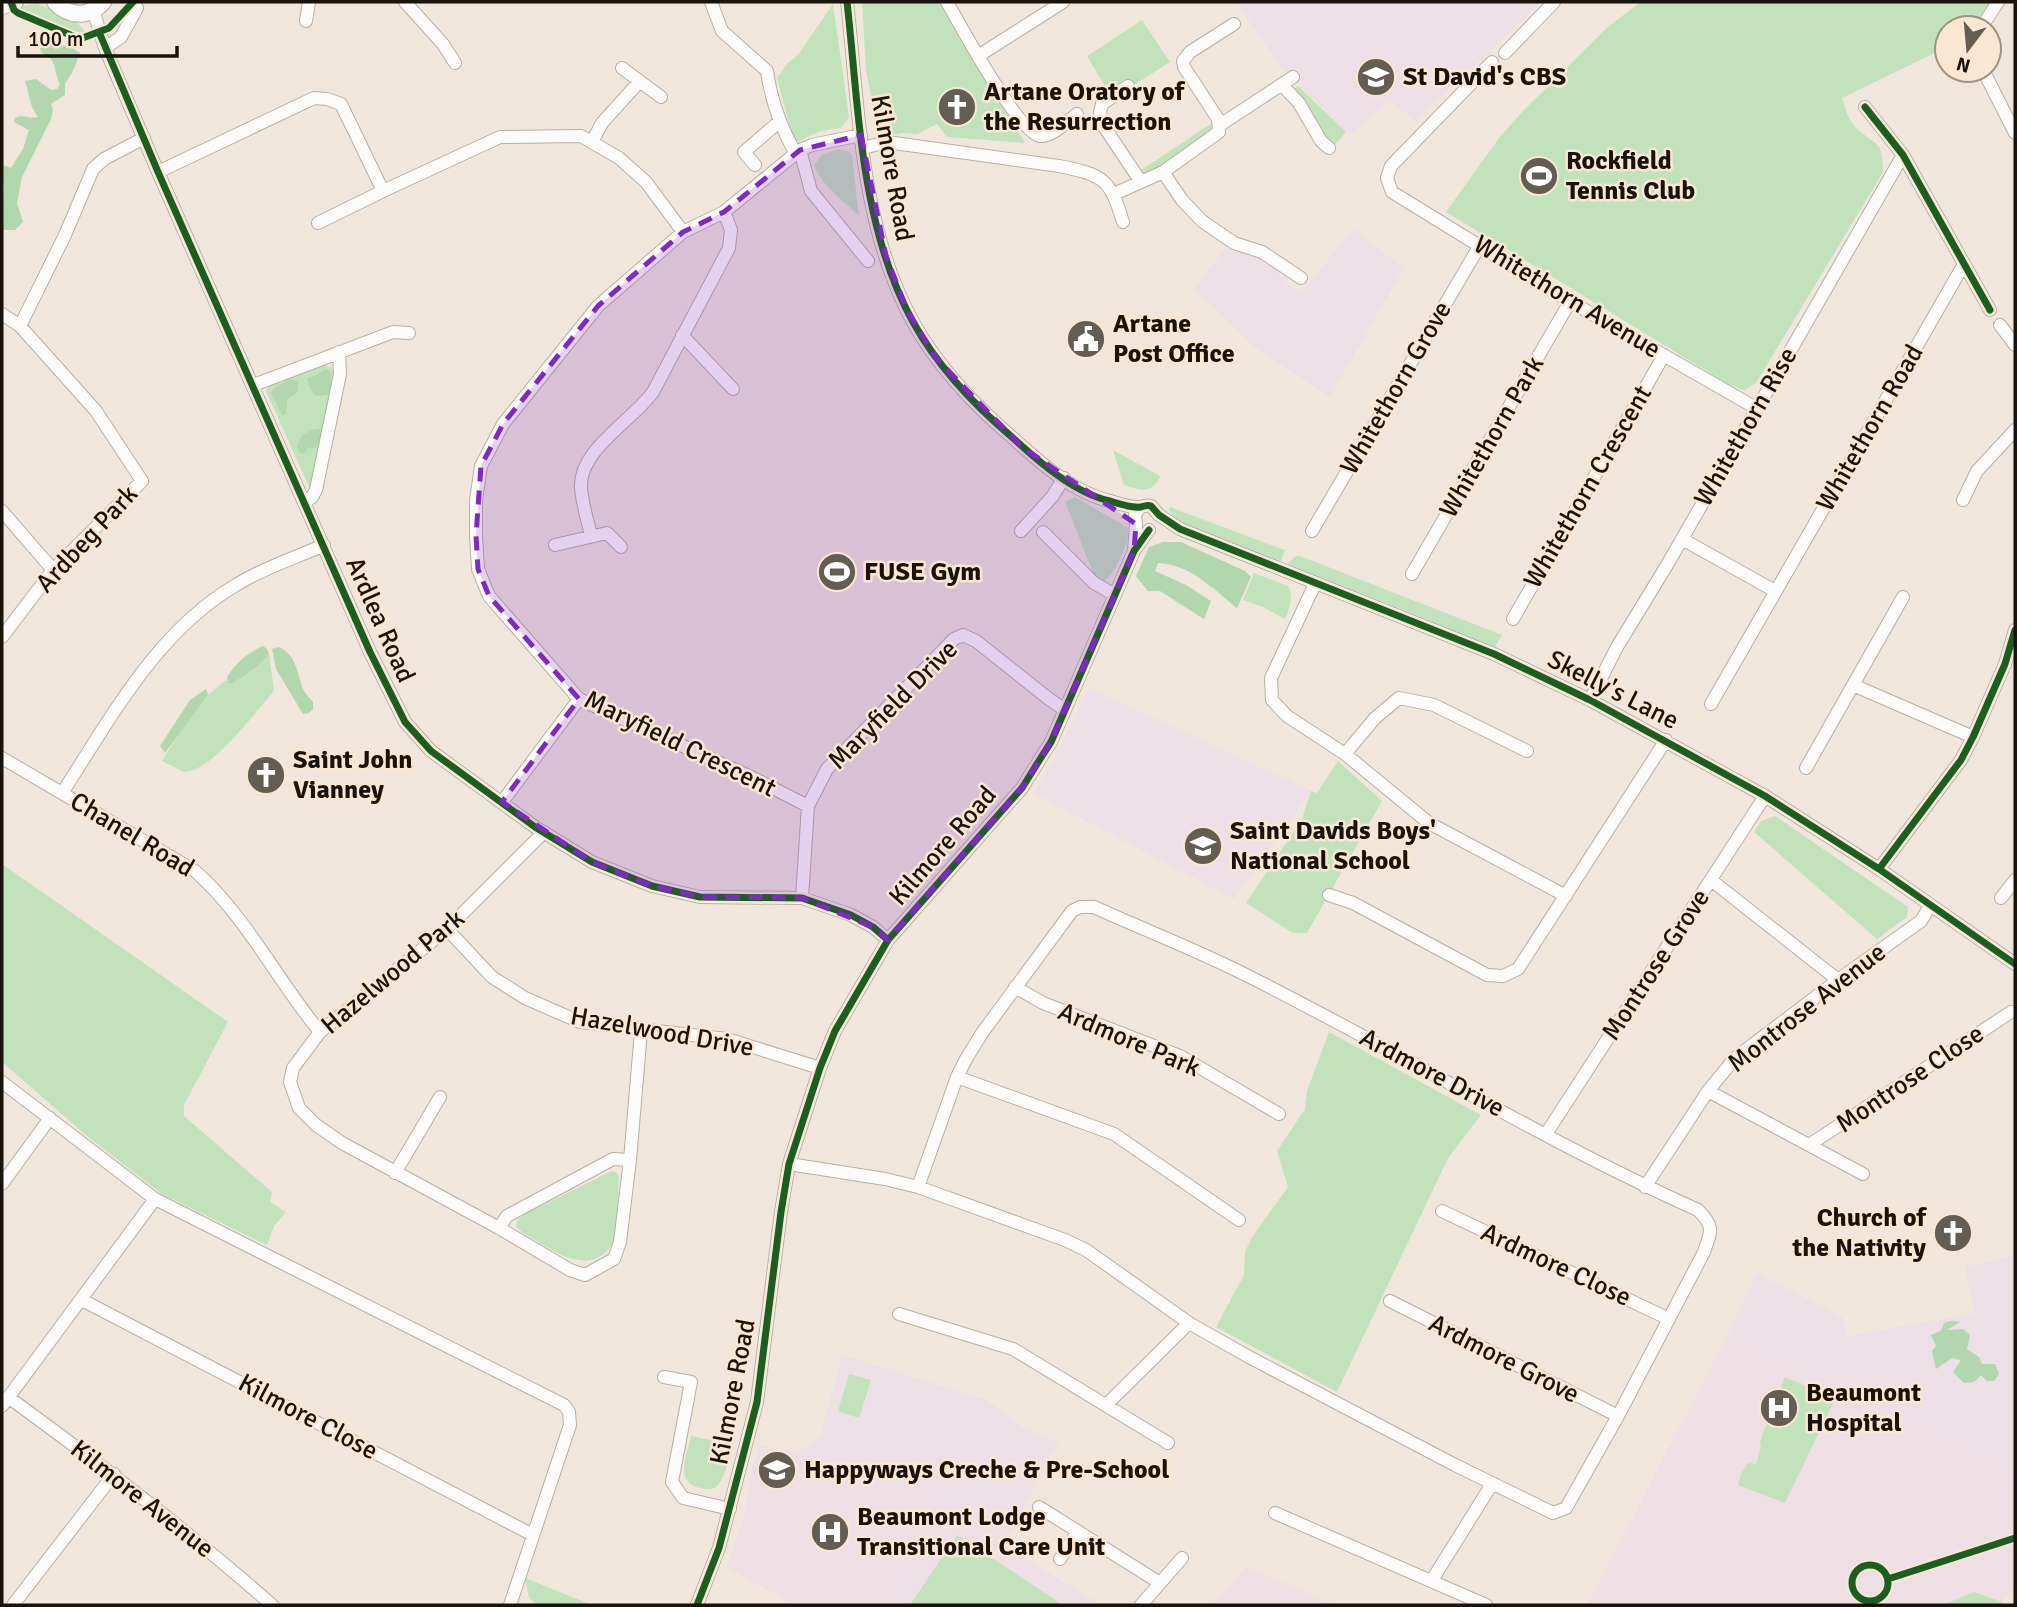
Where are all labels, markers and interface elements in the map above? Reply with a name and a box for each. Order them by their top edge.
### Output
scale bar [18,14,177,58]
north arrow [1933,14,2003,84]
text: 100 m [28,26,83,52]
text: N [1954,51,1973,78]
school or university icon: St David's CBS [1355,56,1397,98]
place label: St David's CBS [1403,61,1566,93]
place label: Artane Oratory of the Resurrection [983,76,1186,138]
church icon: Artane Oratory of the Resurrection [936,86,978,128]
street label: Kilmore Road [863,92,921,244]
place label: Rockfield Tennis Club [1566,145,1695,207]
sports icon: Rockfield Tennis Club [1518,155,1560,197]
street label: Whitethorn Avenue [1468,229,1666,365]
street label: Whitethorn Grove [1333,296,1459,480]
place label: Artane Post Office [1113,308,1235,370]
public building icon: Artane Post Office [1065,318,1107,360]
street label: Whitethorn Road [1809,339,1931,517]
street label: Whitethorn Rise [1688,342,1804,512]
street label: Whitethorn Park [1433,351,1551,523]
street label: Whitethorn Crescent [1517,380,1659,594]
street label: Ardbeg Park [29,479,145,599]
sports icon: FUSE Gym [816,551,858,593]
street label: Ardlea Road [338,552,422,688]
place label: FUSE Gym [864,556,981,588]
street label: Maryfield Drive [822,634,964,776]
street label: Skelly's Lane [1542,643,1684,737]
street label: Maryfield Crescent [579,684,781,804]
place label: Saint John Vianney [293,744,413,806]
church icon: Saint John Vianney [245,754,287,796]
street label: Kilmore Road [882,780,1004,912]
street label: Chanel Road [64,785,200,885]
place label: Saint Davids Boys' National School [1230,815,1436,877]
school or university icon: Saint Davids Boys' National School [1182,825,1224,867]
street label: Montrose Grove [1595,883,1717,1047]
street label: Hazelwood Park [315,903,471,1041]
street label: Montrose Avenue [1722,936,1892,1080]
street label: Ardmore Park [1053,996,1205,1084]
street label: Hazelwood Drive [568,1000,756,1064]
street label: Montrose Close [1830,1018,1990,1140]
street label: Ardmore Drive [1354,1021,1510,1125]
place label: Church of the Nativity [1791,1202,1928,1264]
church icon: Church of the Nativity [1932,1212,1974,1254]
street label: Ardmore Close [1476,1216,1636,1314]
street label: Ardmore Grove [1423,1307,1585,1411]
street label: Kilmore Road [703,1316,763,1468]
street label: Kilmore Close [233,1367,383,1467]
place label: Beaumont Hospital [1806,1377,1921,1439]
hospital icon: Beaumont Hospital [1758,1387,1800,1429]
street label: Kilmore Avenue [64,1433,220,1565]
school or university icon: Happyways Creche & Pre-School [756,1449,798,1491]
place label: Happyways Creche & Pre-School [804,1454,1169,1486]
place label: Beaumont Lodge Transitional Care Unit [857,1501,1106,1563]
hospital icon: Beaumont Lodge Transitional Care Unit [809,1511,851,1553]

